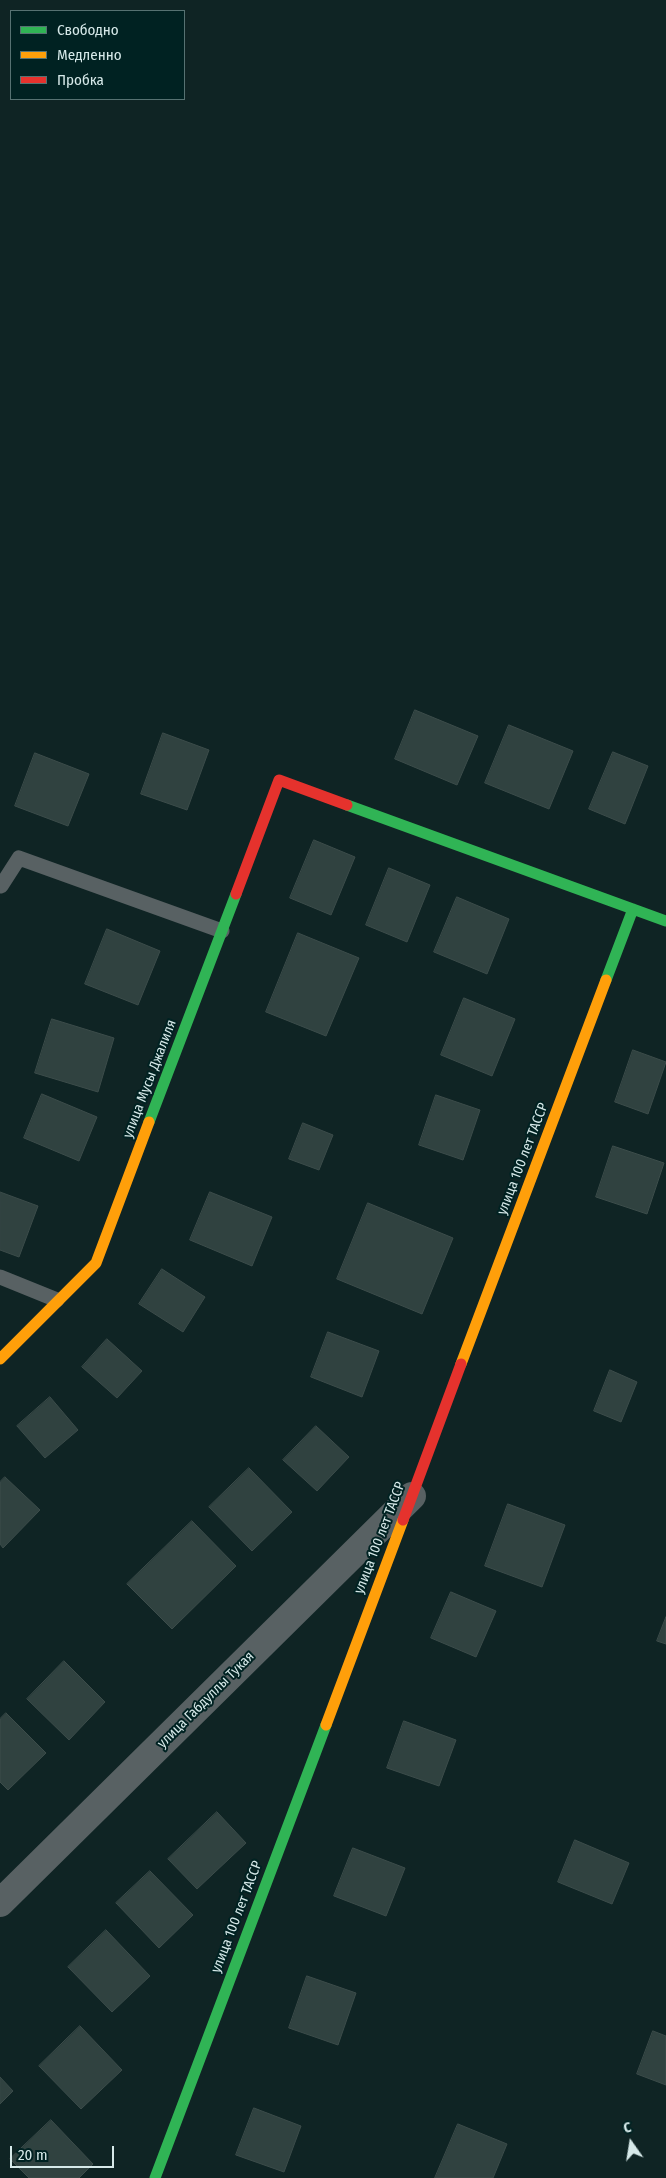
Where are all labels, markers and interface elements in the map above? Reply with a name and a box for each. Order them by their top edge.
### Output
legend [10,10,185,100]
text: Свободно [57,21,119,39]
text: Медленно [57,46,122,64]
text: Пробка [57,71,104,89]
street label: улица Мусы Джалиля [120,1017,180,1141]
street label: улица 100 лет ТАССР [494,1101,552,1217]
street label: улица 100 лет ТАССР [351,1480,409,1596]
street label: улица Габдуллы Тукая [154,1648,258,1752]
street label: улица 100 лет ТАССР [208,1859,266,1975]
north arrow [606,2118,656,2168]
text: С [622,2119,633,2137]
scale bar [12,2136,116,2168]
text: 20 m [18,2146,48,2164]

